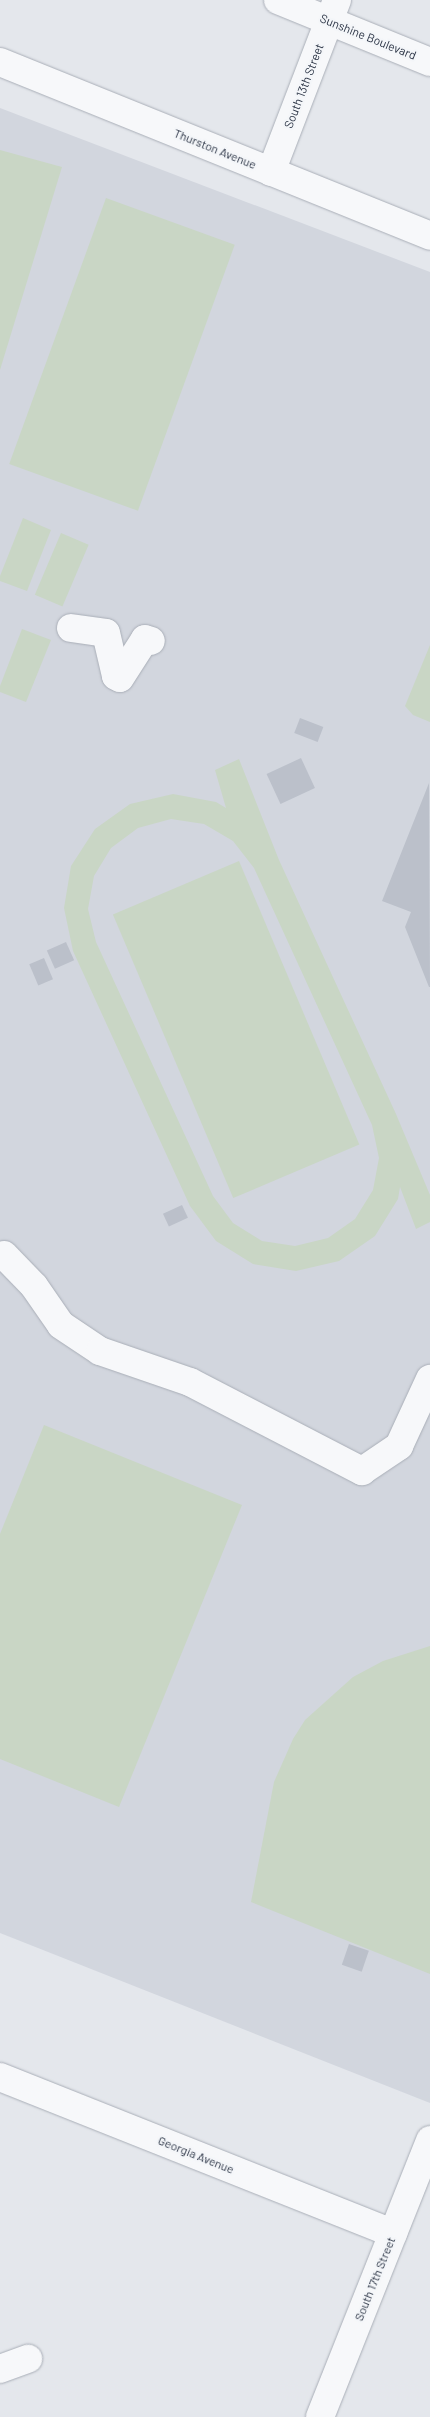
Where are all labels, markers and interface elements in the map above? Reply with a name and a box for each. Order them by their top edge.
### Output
street label: Sunshine Boulevard [318,11,418,63]
street label: South 13th Street [281,42,327,130]
street label: Thurston Avenue [172,126,258,172]
street label: Georgia Avenue [156,2133,236,2177]
street label: South 17th Street [352,2235,398,2323]

